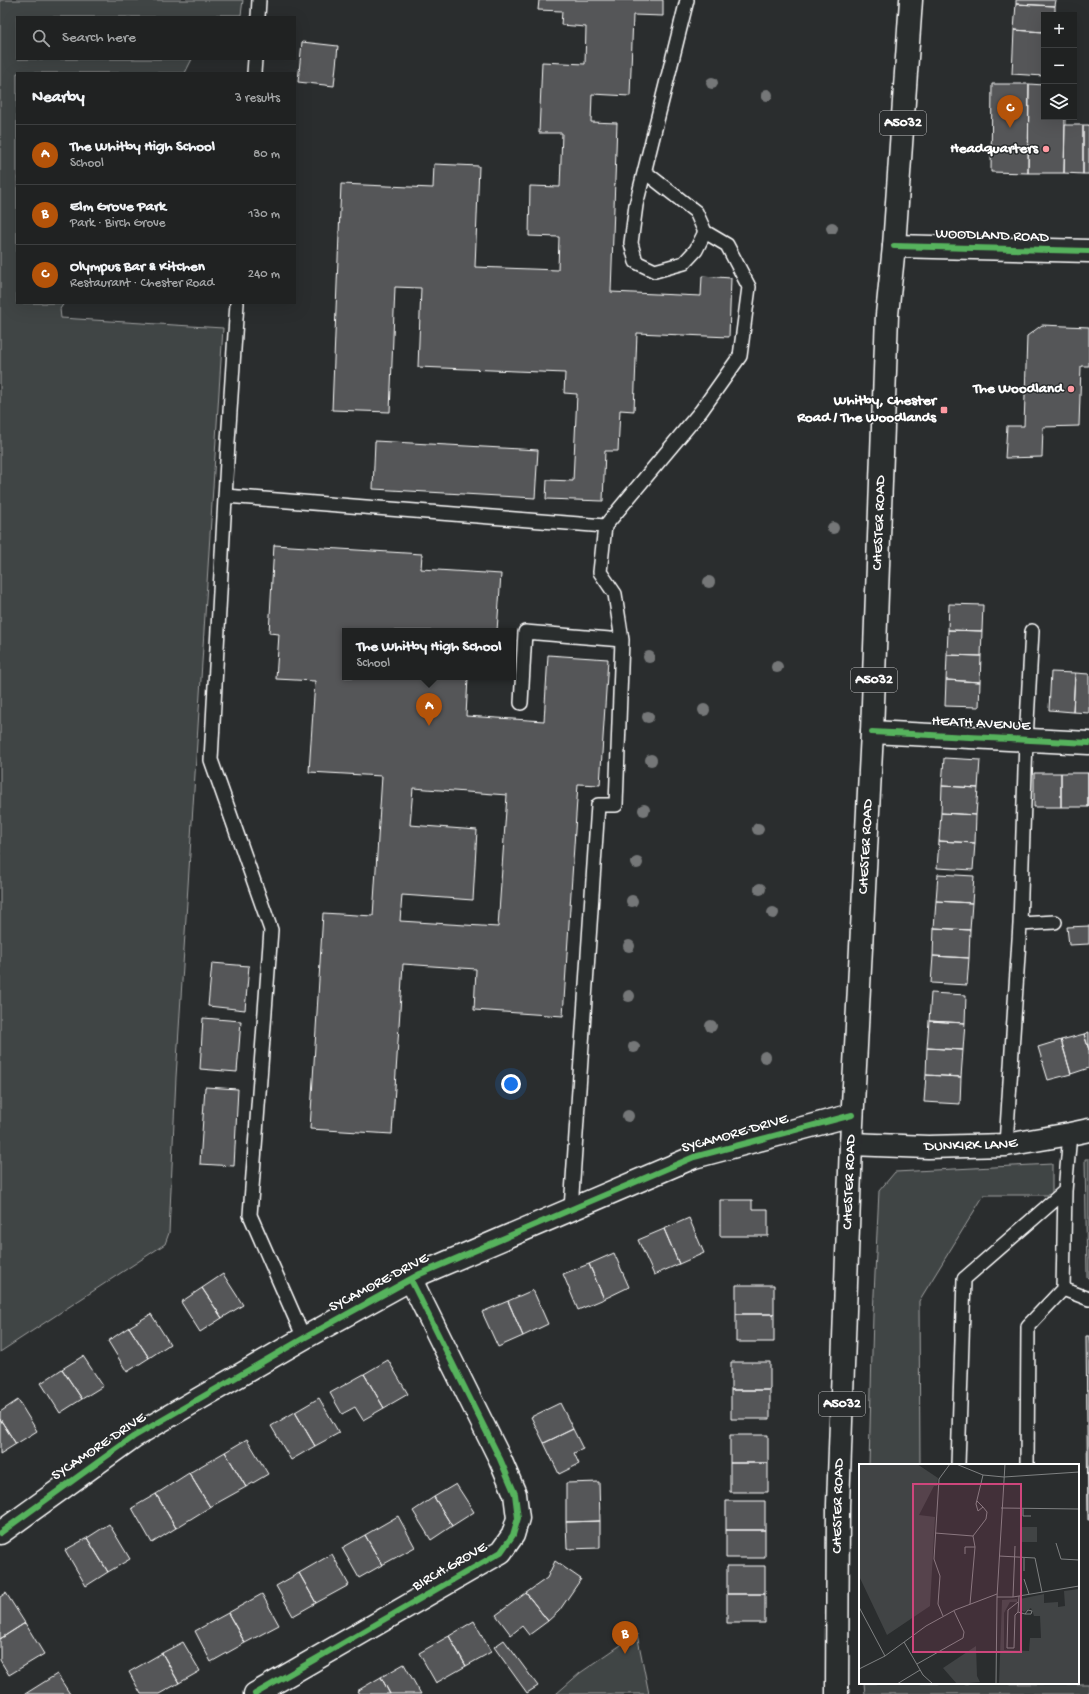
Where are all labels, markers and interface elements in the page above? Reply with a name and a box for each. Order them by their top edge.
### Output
map controls [1041,12,1077,120]
button: + [1041,12,1077,48]
search box [16,16,296,60]
icon: search [30,27,52,49]
text: Search here [62,29,136,47]
button: − [1041,48,1077,84]
button: layers [1041,84,1077,120]
text: Nearby [32,88,85,108]
text: 3 results [235,91,280,106]
pin: C [997,95,1023,128]
road number: A5032 [880,111,926,135]
text: The Whitby High School [70,138,215,156]
place label: Headquarters [950,140,1039,158]
marker: Headquarters [1041,144,1051,154]
text: A [41,147,49,162]
text: 80 m [253,147,280,162]
text: School [70,156,104,171]
text: Elm Grove Park [70,198,166,216]
text: B [42,207,48,222]
text: 130 m [248,207,280,222]
text: Park · Birch Grove [70,216,166,231]
street label: WOODLAND ROAD [935,225,1049,247]
text: Olympus Bar & Kitchen [70,258,205,276]
text: C [41,267,49,282]
text: 240 m [248,267,280,282]
text: Restaurant · Chester Road [70,276,214,291]
place label: The Woodland [972,380,1065,398]
marker: The Woodland [1066,384,1076,394]
place label: Whitby, Chester Road / The Woodlands [796,392,938,427]
marker: Whitby, Chester Road / The Woodlands [939,405,949,415]
street label: CHESTER ROAD [869,475,890,571]
popup [342,628,516,680]
text: The Whitby High School [356,638,502,656]
text: School [356,656,390,671]
road number: A5032 [851,668,897,692]
pin: A [416,693,442,726]
street label: HEATH AVENUE [931,712,1032,736]
street label: CHESTER ROAD [855,798,878,895]
your location [501,1074,521,1094]
street label: SYCAMORE DRIVE [680,1110,791,1158]
street label: CHESTER ROAD [839,1134,860,1230]
street label: DUNKIRK LANE [923,1134,1020,1156]
street label: SYCAMORE DRIVE [326,1249,432,1317]
road number: A5032 [819,1392,865,1416]
street label: SYCAMORE DRIVE [48,1408,150,1485]
street label: CHESTER ROAD [829,1458,849,1554]
inset map [859,1464,1079,1684]
street label: BIRCH GROVE [409,1538,491,1596]
pin: B [612,1621,638,1654]

